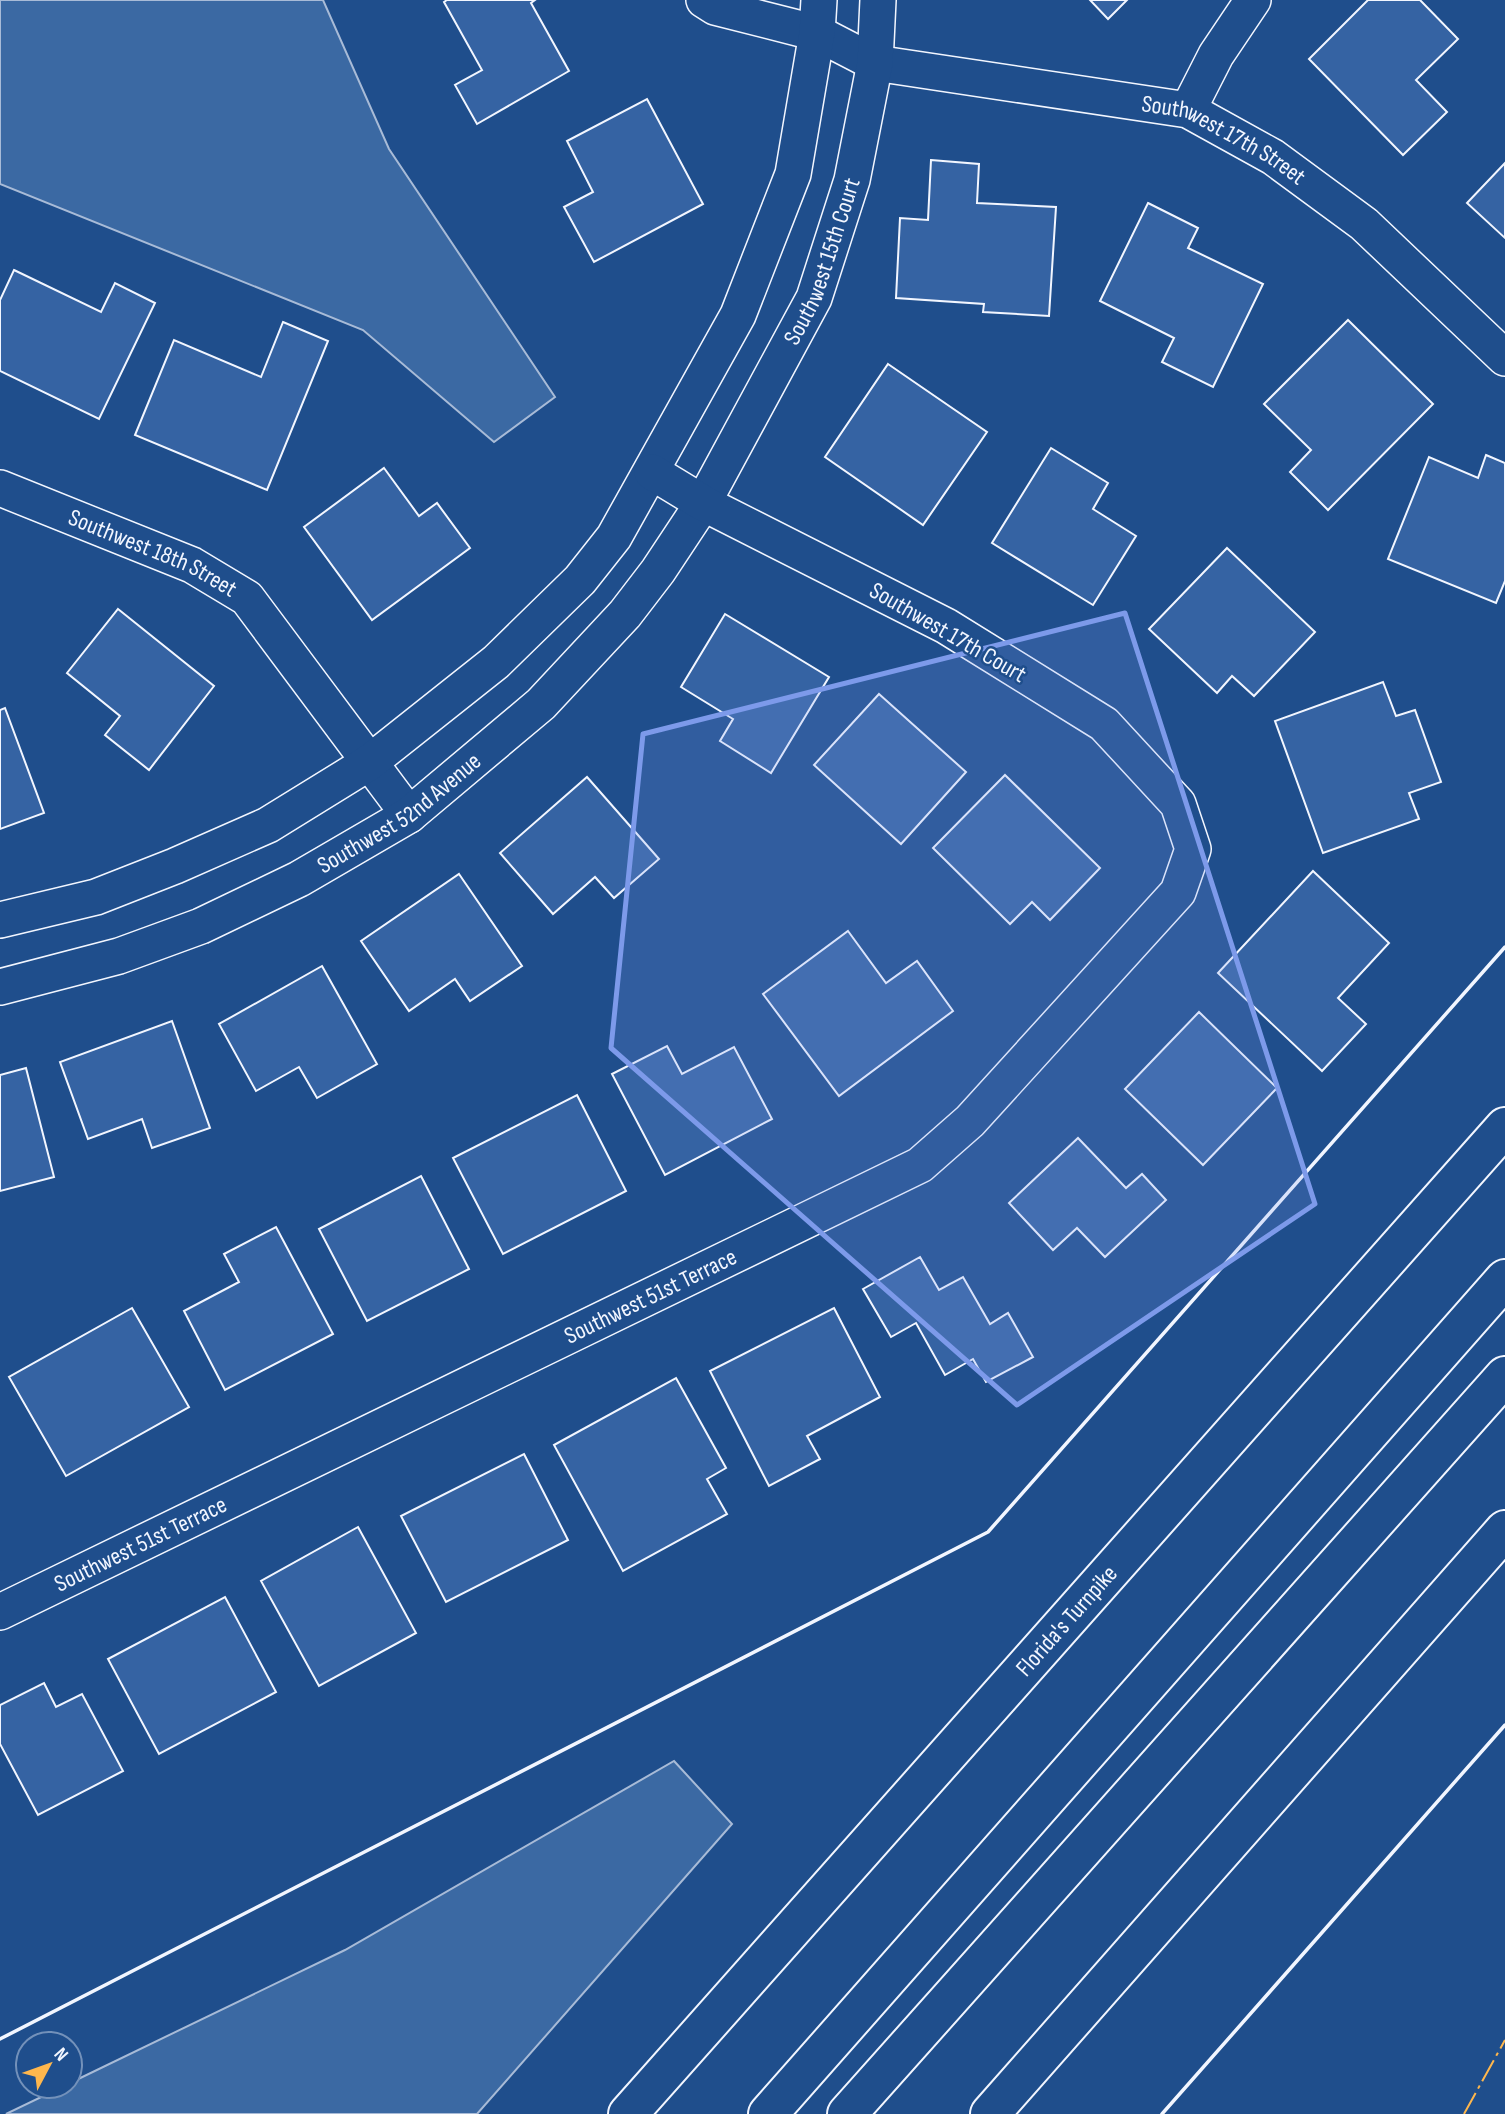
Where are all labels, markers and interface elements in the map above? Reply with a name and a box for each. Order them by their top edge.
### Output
street label: Southwest 17th Street [1140,89,1311,191]
street label: Southwest 15th Court [778,174,867,350]
street label: Southwest 18th Street [64,503,242,604]
street label: Southwest 17th Court [864,576,1031,689]
street label: Southwest 52nd Avenue [312,747,487,880]
street label: Southwest 51st Terrace [560,1242,741,1351]
street label: Southwest 51st Terrace [50,1490,232,1598]
street label: Florida's Turnpike [1010,1560,1124,1682]
north arrow [14,2030,84,2100]
text: N [49,2043,73,2066]

